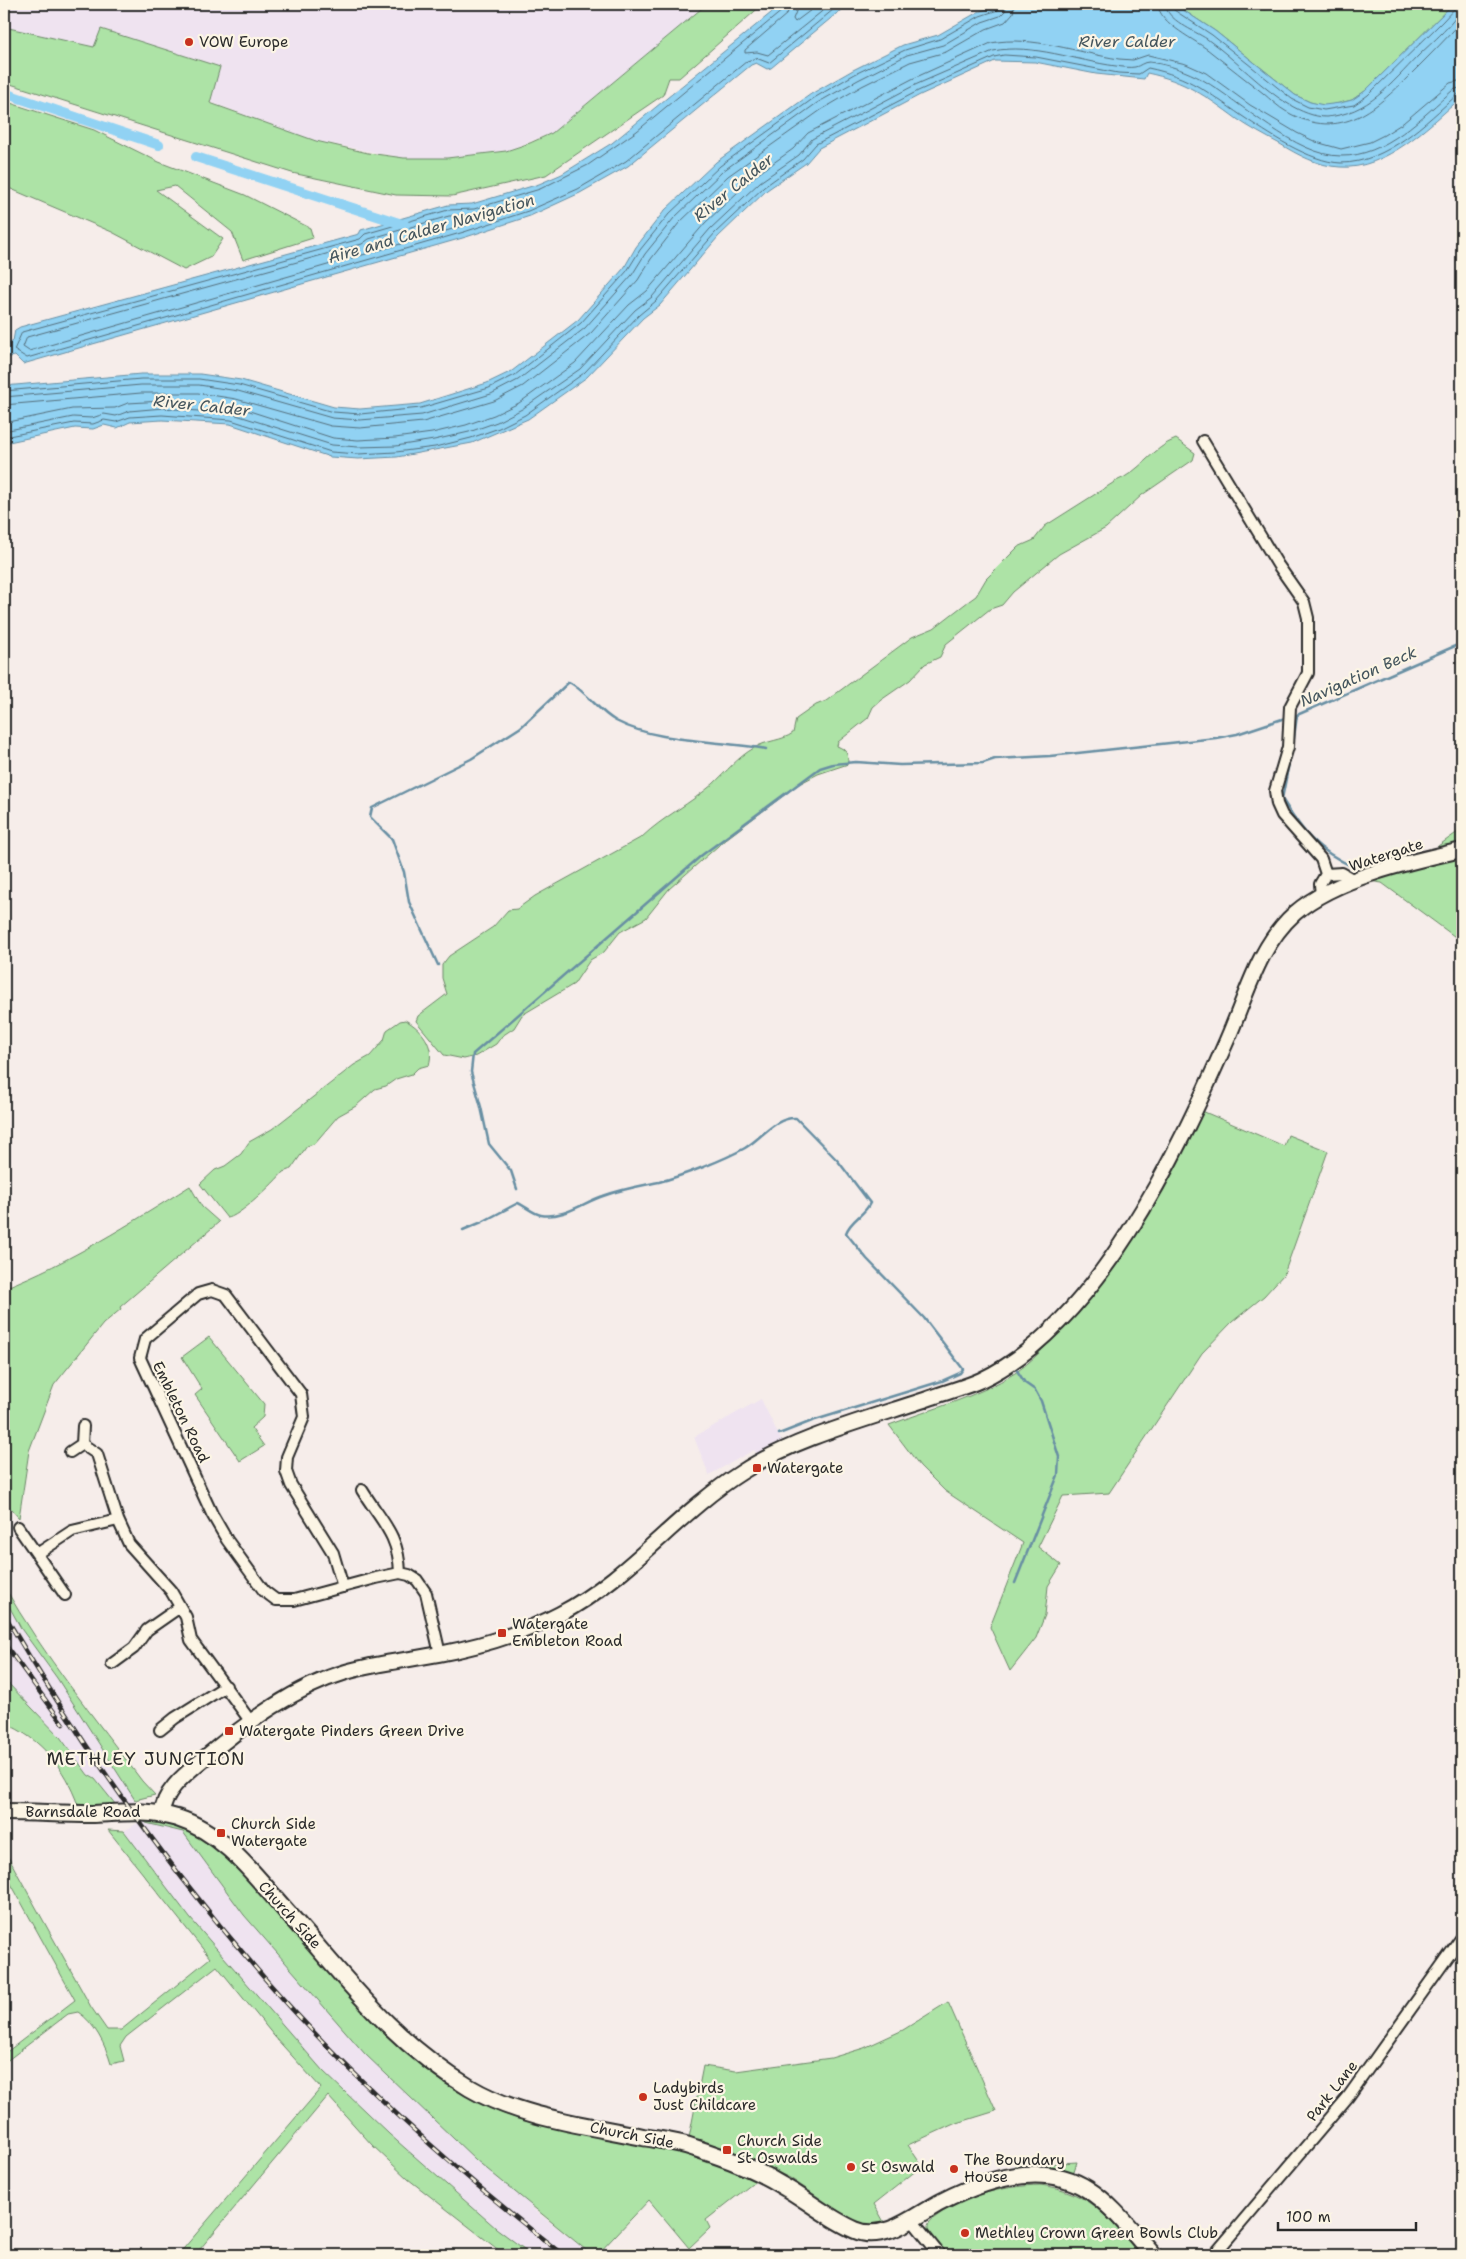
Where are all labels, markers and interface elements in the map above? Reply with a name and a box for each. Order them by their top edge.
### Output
water label: River Calder [1078,31,1176,52]
place label: VOW Europe [199,32,289,52]
marker: VOW Europe [183,36,195,48]
water label: River Calder [689,148,778,226]
water label: Aire and Calder Navigation [325,189,537,268]
water label: River Calder [153,390,252,421]
water label: Navigation Beck [1296,641,1420,712]
street label: Watergate [1346,834,1426,876]
street label: Embleton Road [148,1358,214,1466]
place label: Watergate [767,1458,844,1478]
marker: Watergate [751,1462,763,1474]
place label: Watergate Embleton Road [512,1614,623,1651]
marker: Watergate Embleton Road [496,1627,508,1639]
place label: Watergate Pinders Green Drive [239,1721,464,1741]
marker: Watergate Pinders Green Drive [223,1725,235,1737]
district label: METHLEY JUNCTION [46,1747,246,1771]
street label: Barnsdale Road [25,1802,141,1822]
place label: Church Side Watergate [231,1814,316,1851]
marker: Church Side Watergate [215,1827,227,1839]
street label: Church Side [254,1877,326,1953]
street label: Park Lane [1302,2056,1362,2126]
place label: Ladybirds Just Childcare [653,2078,756,2115]
marker: Ladybirds Just Childcare [637,2091,649,2103]
street label: Church Side [588,2117,676,2153]
place label: Church Side St Oswalds [737,2131,822,2168]
marker: Church Side St Oswalds [721,2144,733,2156]
place label: The Boundary House [964,2150,1065,2187]
place label: St Oswald [861,2157,935,2177]
marker: St Oswald [845,2161,857,2173]
marker: The Boundary House [948,2163,960,2175]
scale bar [1278,2199,1416,2231]
text: 100 m [1286,2207,1331,2227]
place label: Methley Crown Green Bowls Club [975,2223,1218,2243]
marker: Methley Crown Green Bowls Club [959,2227,971,2239]

